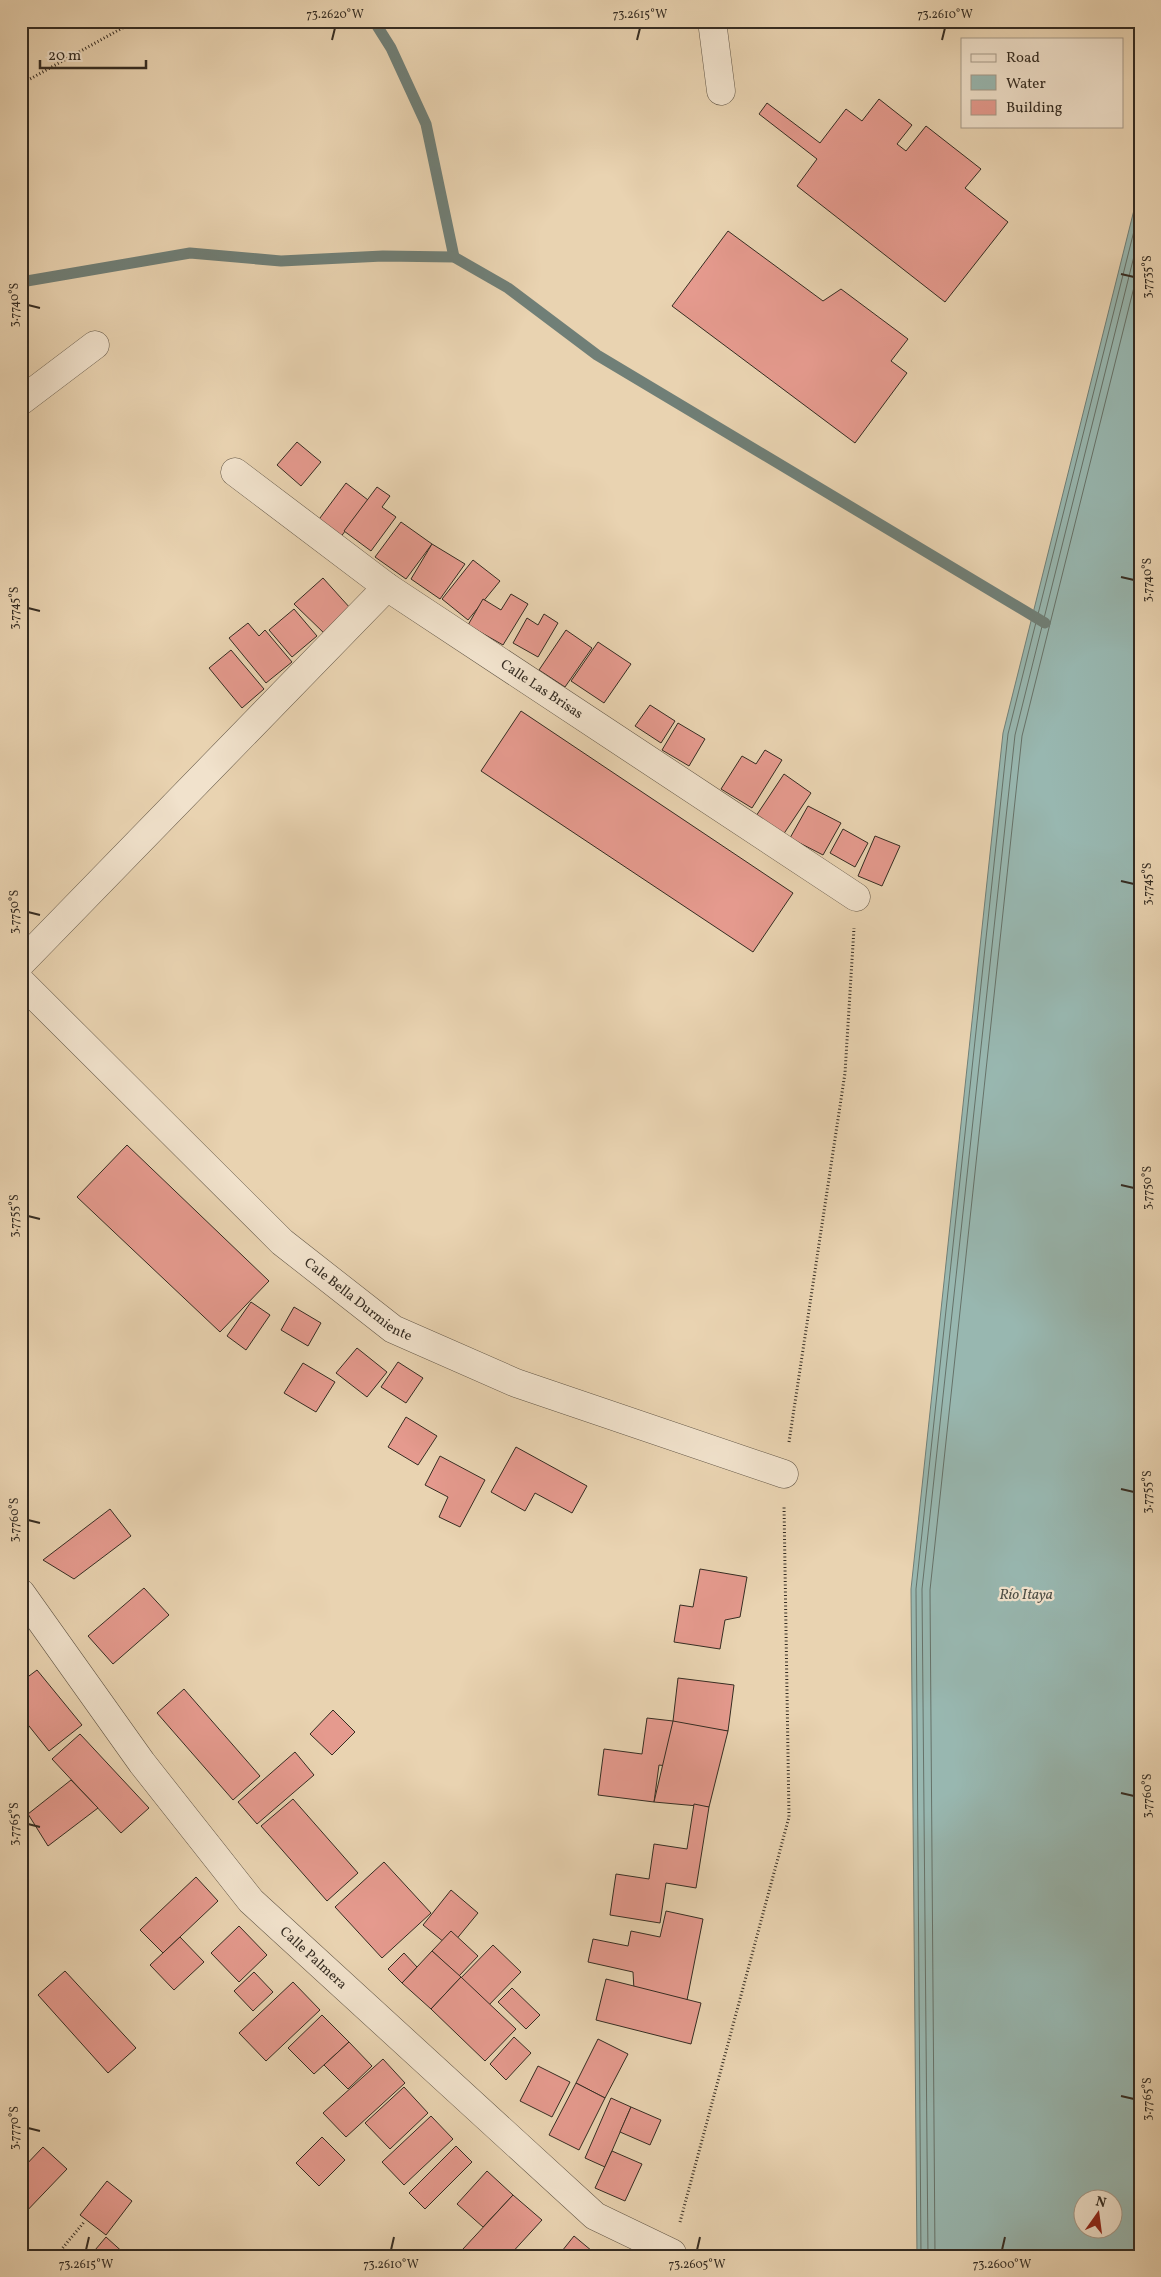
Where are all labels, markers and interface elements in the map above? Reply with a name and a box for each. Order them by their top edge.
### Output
text: 73.2620°W [306,7,364,23]
text: 73.2615°W [613,7,667,23]
text: 73.2610°W [917,7,973,23]
scale bar [40,38,146,70]
legend [961,38,1124,128]
text: 20 m [48,46,81,67]
text: Road [1006,48,1040,69]
text: Water [1006,74,1046,95]
text: Building [1006,98,1063,119]
text: 3.7735°S [1140,255,1156,299]
text: 3.7740°S [7,283,23,327]
text: 3.7740°S [1140,558,1156,602]
text: 3.7745°S [7,587,23,630]
street label: Calle Las Brisas [497,655,587,723]
text: 3.7745°S [1140,863,1156,906]
text: 3.7750°S [7,890,23,934]
text: 3.7750°S [1140,1166,1156,1210]
text: 3.7755°S [7,1194,23,1238]
street label: Cale Bella Durmiente [300,1253,415,1346]
text: 3.7755°S [1140,1470,1156,1514]
text: 3.7760°S [7,1498,23,1542]
water label: Río Itaya [999,1585,1053,1606]
text: 3.7760°S [1140,1774,1156,1818]
text: 3.7765°S [7,1802,23,1846]
street label: Calle Palmera [275,1922,351,1994]
text: 3.7765°S [1140,2077,1156,2121]
text: 3.7770°S [7,2106,23,2150]
north arrow [1074,2190,1124,2240]
text: N [1094,2192,1108,2213]
text: 73.2615°W [59,2257,113,2273]
text: 73.2610°W [363,2257,419,2273]
text: 73.2605°W [669,2257,725,2273]
text: 73.2600°W [973,2257,1031,2273]

